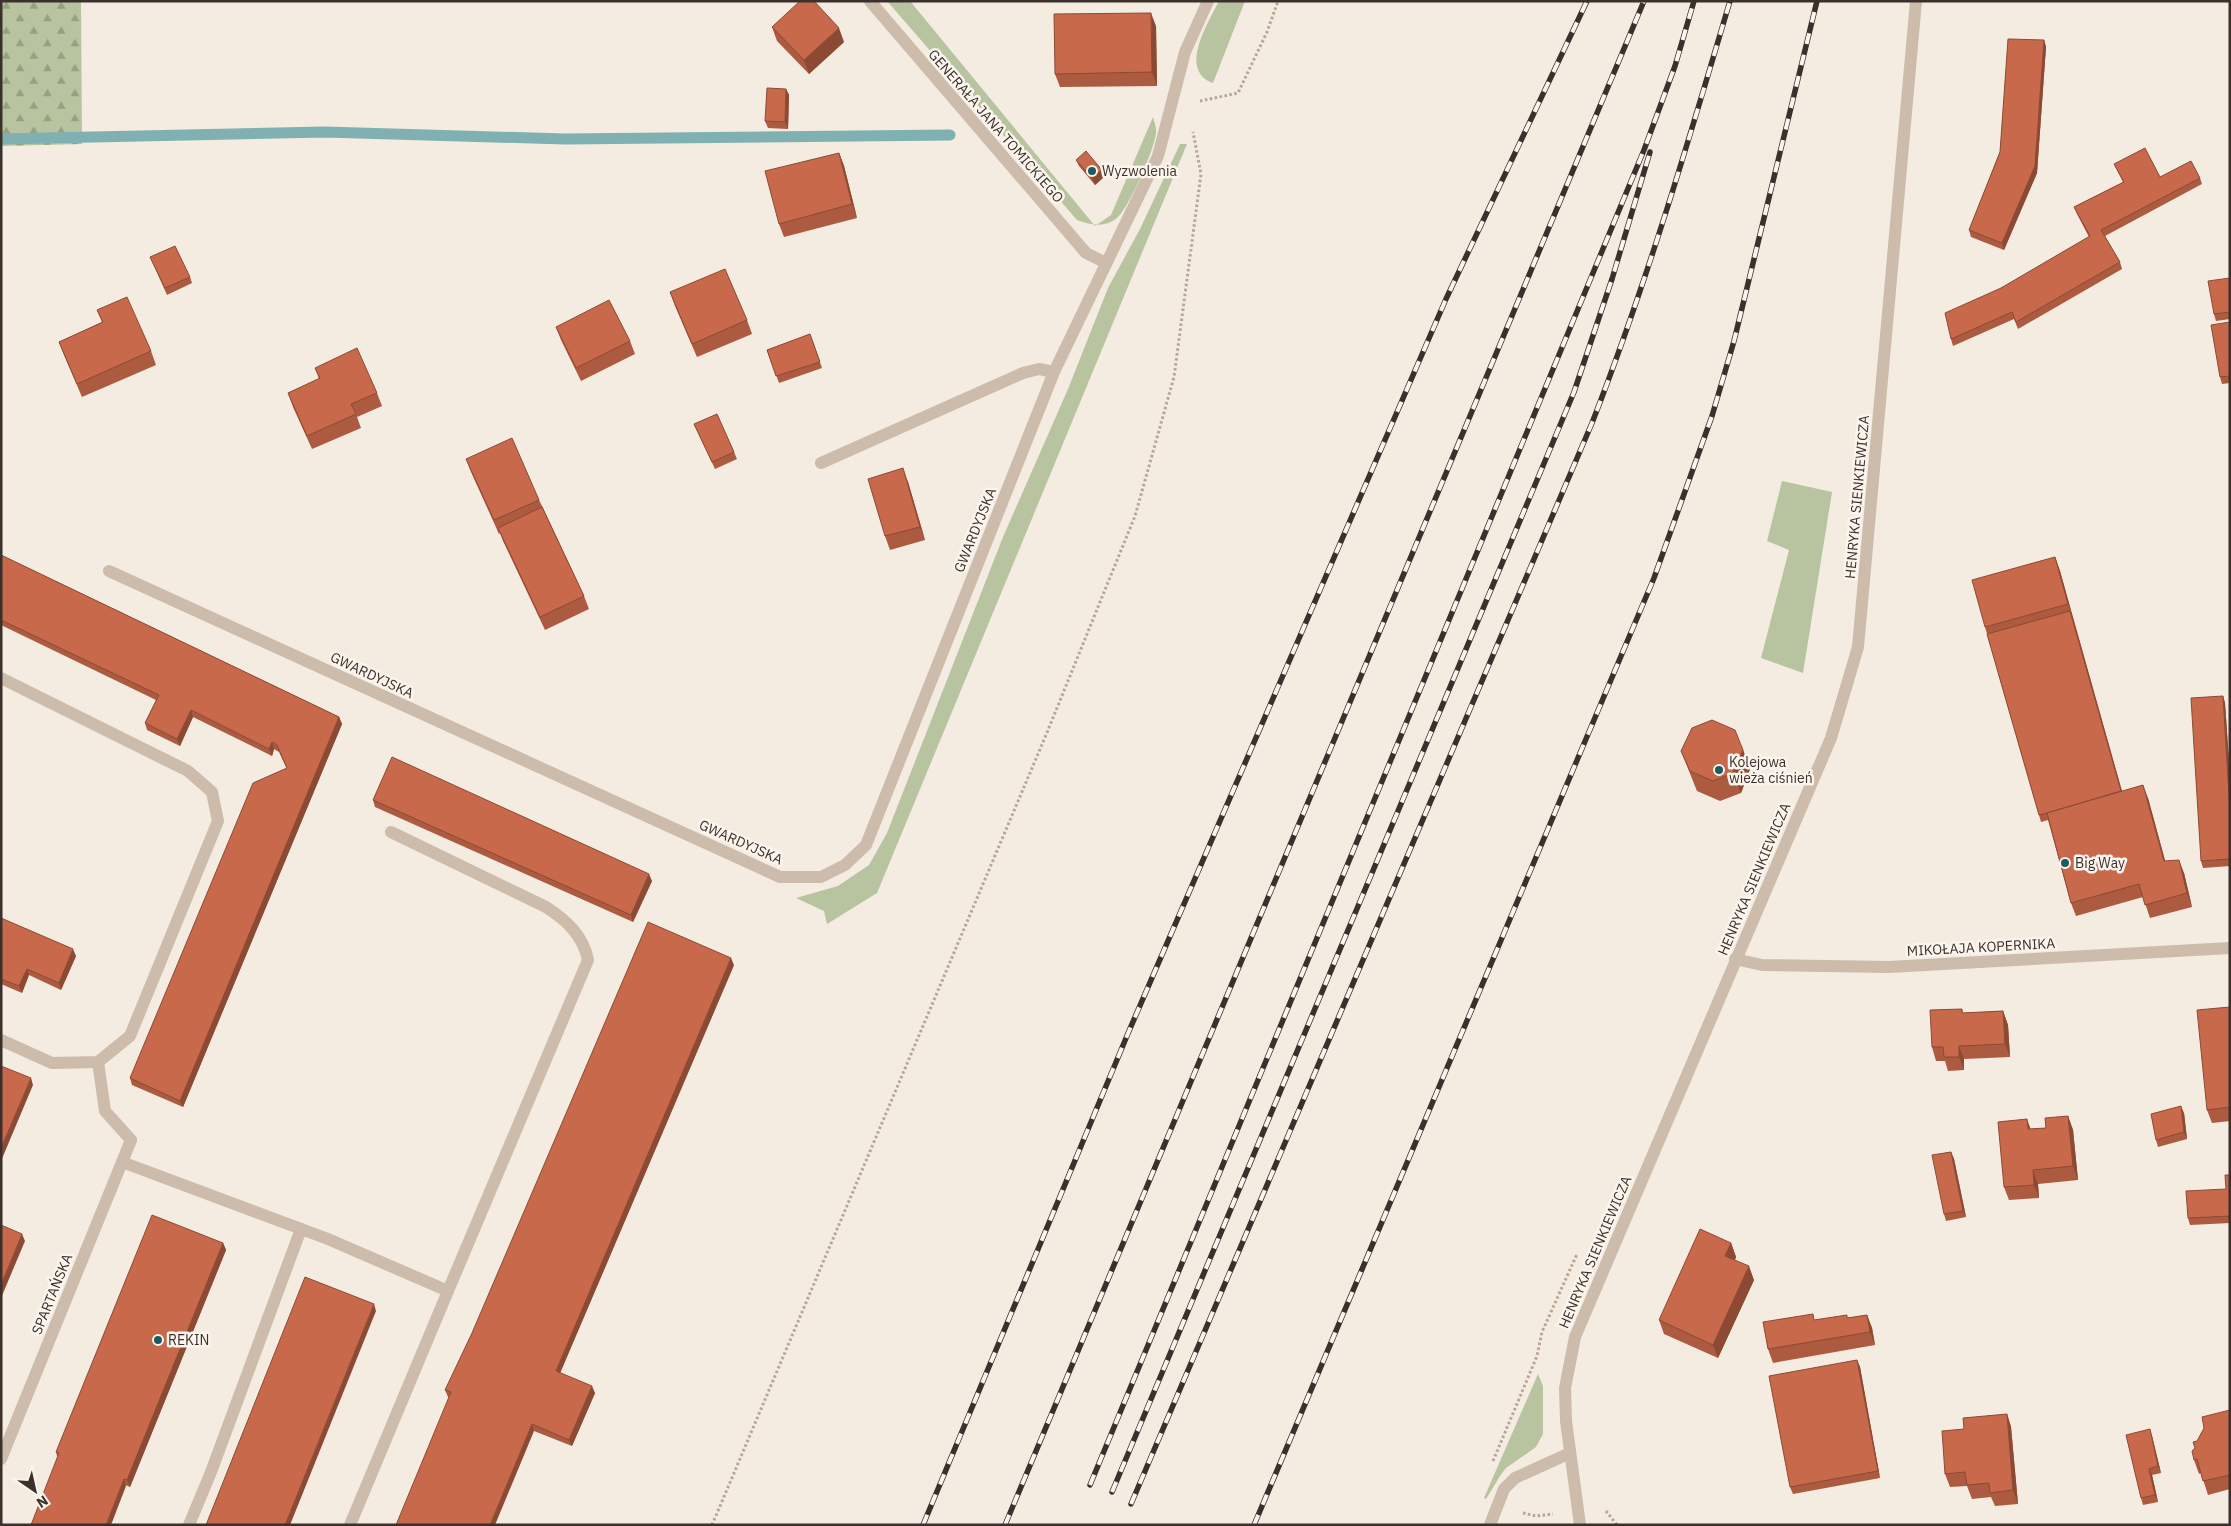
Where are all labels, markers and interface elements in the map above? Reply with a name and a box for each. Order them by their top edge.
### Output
street label: GENERAŁA JANA TOMICKIEGO [924,46,1068,206]
place label: Wyzwolenia [1102,162,1177,180]
marker: Wyzwolenia [1086,165,1098,177]
street label: HENRYKA SIENKIEWICZA [1841,414,1873,580]
street label: GWARDYJSKA [950,485,1000,575]
street label: GWARDYJSKA [327,648,417,702]
place label: Kolejowa wieża ciśnień [1729,753,1813,787]
marker: Kolejowa wieża ciśnień [1713,764,1725,776]
street label: HENRYKA SIENKIEWICZA [1714,800,1794,958]
street label: GWARDYJSKA [696,815,786,869]
place label: Big Way [2075,854,2125,872]
marker: Big Way [2059,857,2071,869]
street label: MIKOŁAJA KOPERNIKA [1906,934,2056,960]
street label: HENRYKA SIENKIEWICZA [1555,1173,1635,1331]
street label: SPARTAŃSKA [27,1251,76,1337]
place label: REKIN [168,1331,210,1349]
marker: REKIN [152,1334,164,1346]
north arrow [10,1466,60,1516]
text: N [33,1491,52,1512]

